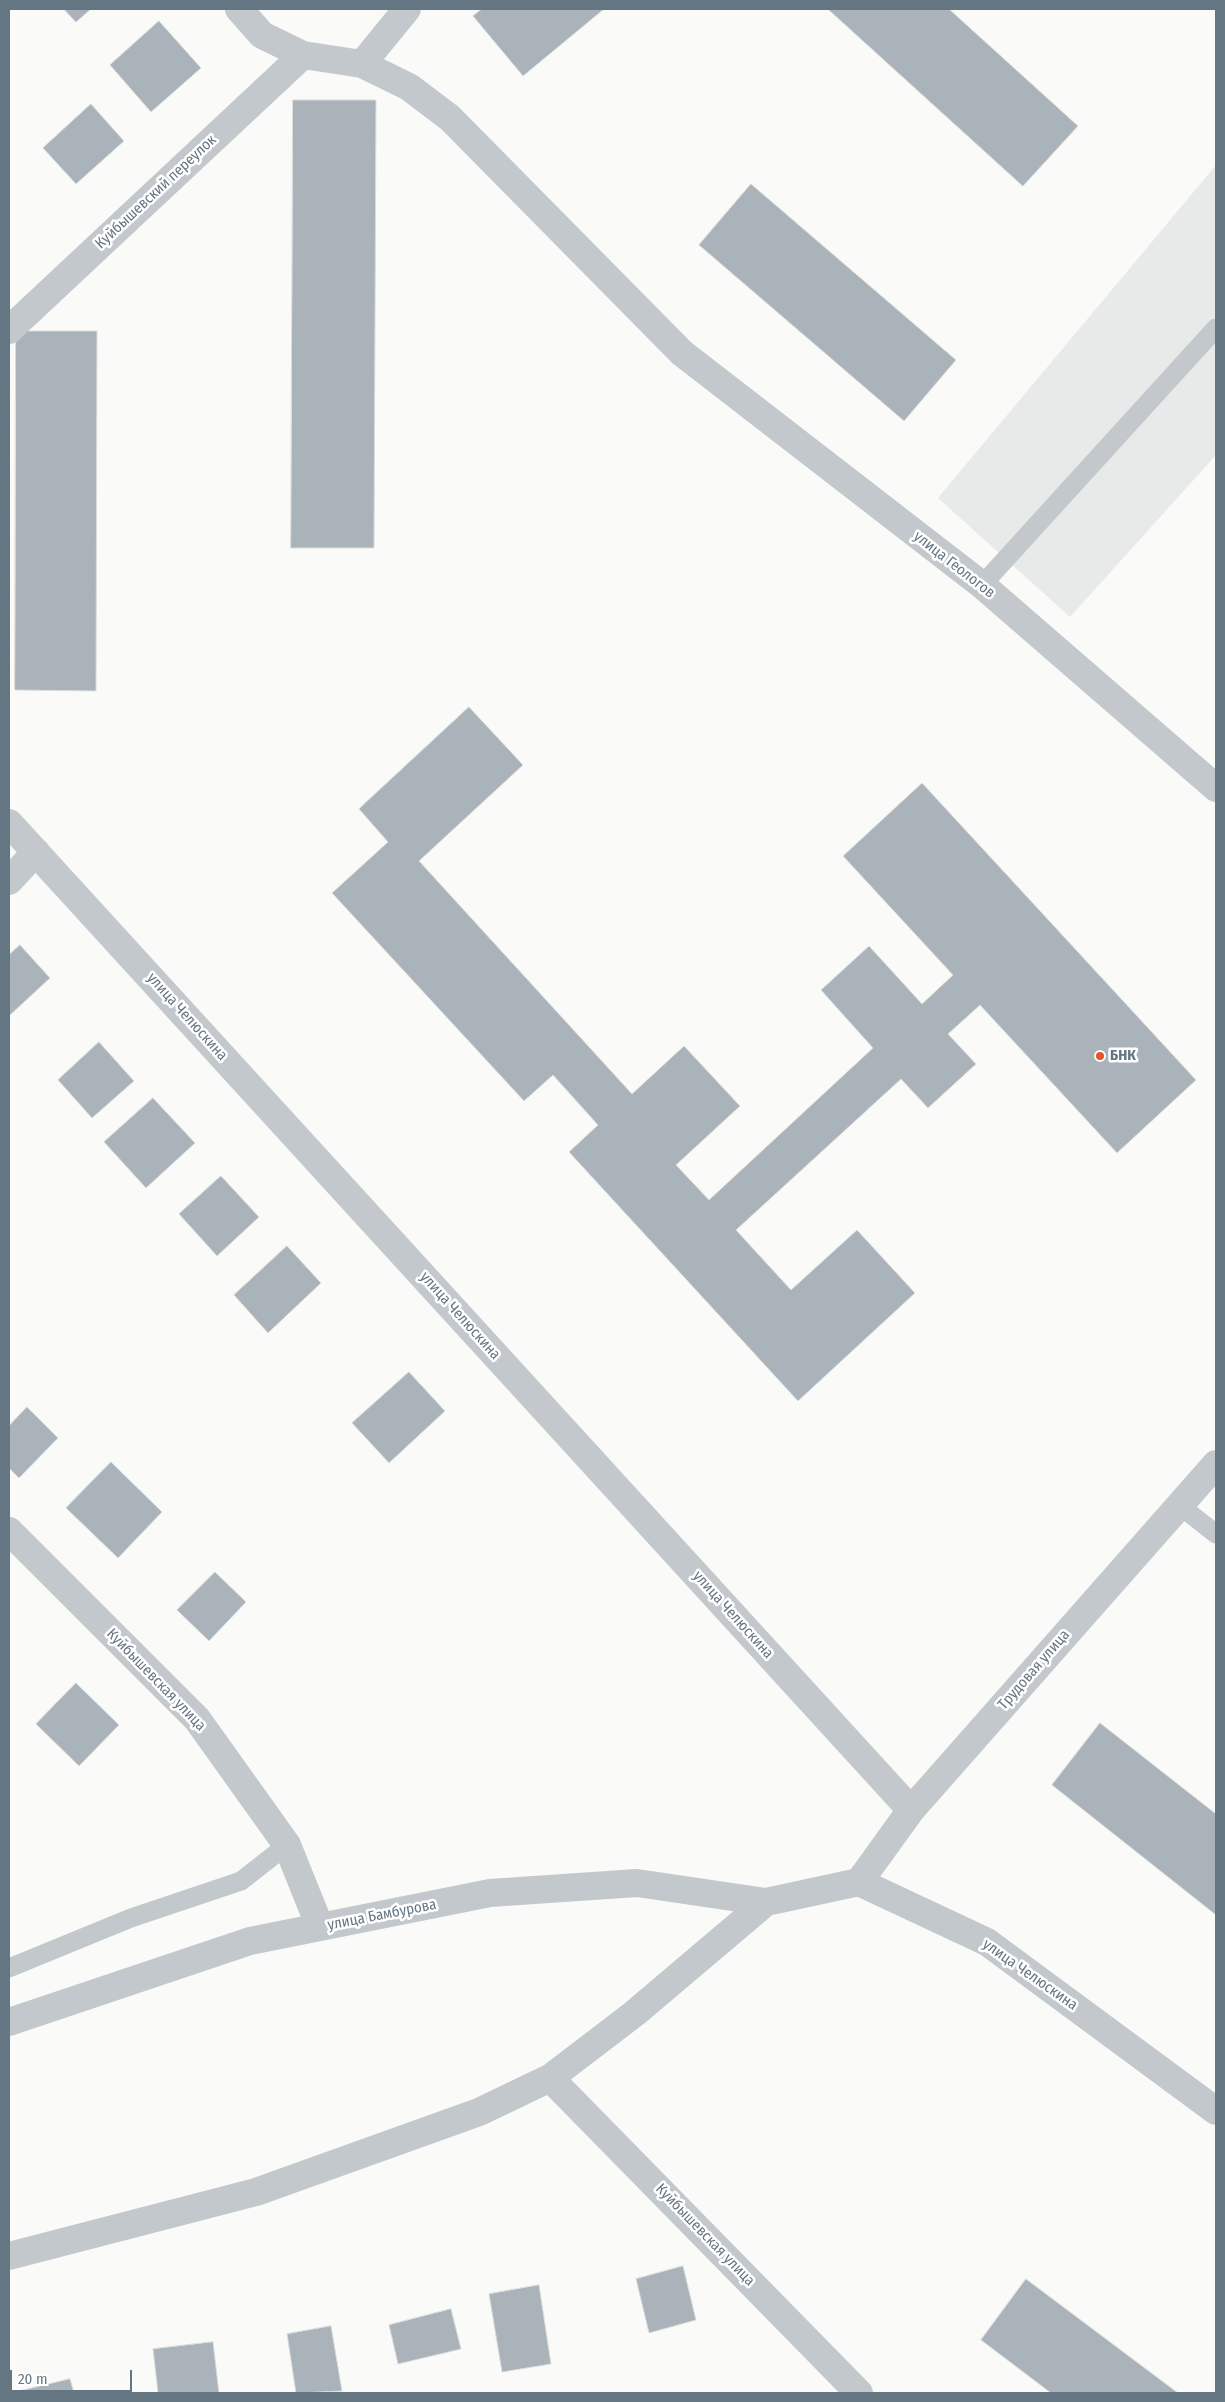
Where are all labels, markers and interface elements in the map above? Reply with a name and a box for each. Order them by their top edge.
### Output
street label: Куйбышевский переулок [92,131,220,253]
street label: улица Геологов [910,528,998,602]
street label: улица Челюскина [143,969,231,1065]
place label: БНК [1110,1047,1136,1065]
marker: БНК [1094,1050,1106,1062]
street label: улица Челюскина [416,1268,504,1364]
street label: улица Челюскина [689,1567,777,1663]
street label: Куйбышевская улица [103,1625,209,1735]
street label: Трудовая улица [994,1626,1074,1714]
street label: улица Бамбурова [326,1896,438,1934]
street label: улица Челюскина [979,1936,1081,2014]
street label: Куйбышевская улица [652,2180,758,2290]
scale bar [12,2360,135,2392]
text: 20 m [18,2370,48,2388]

